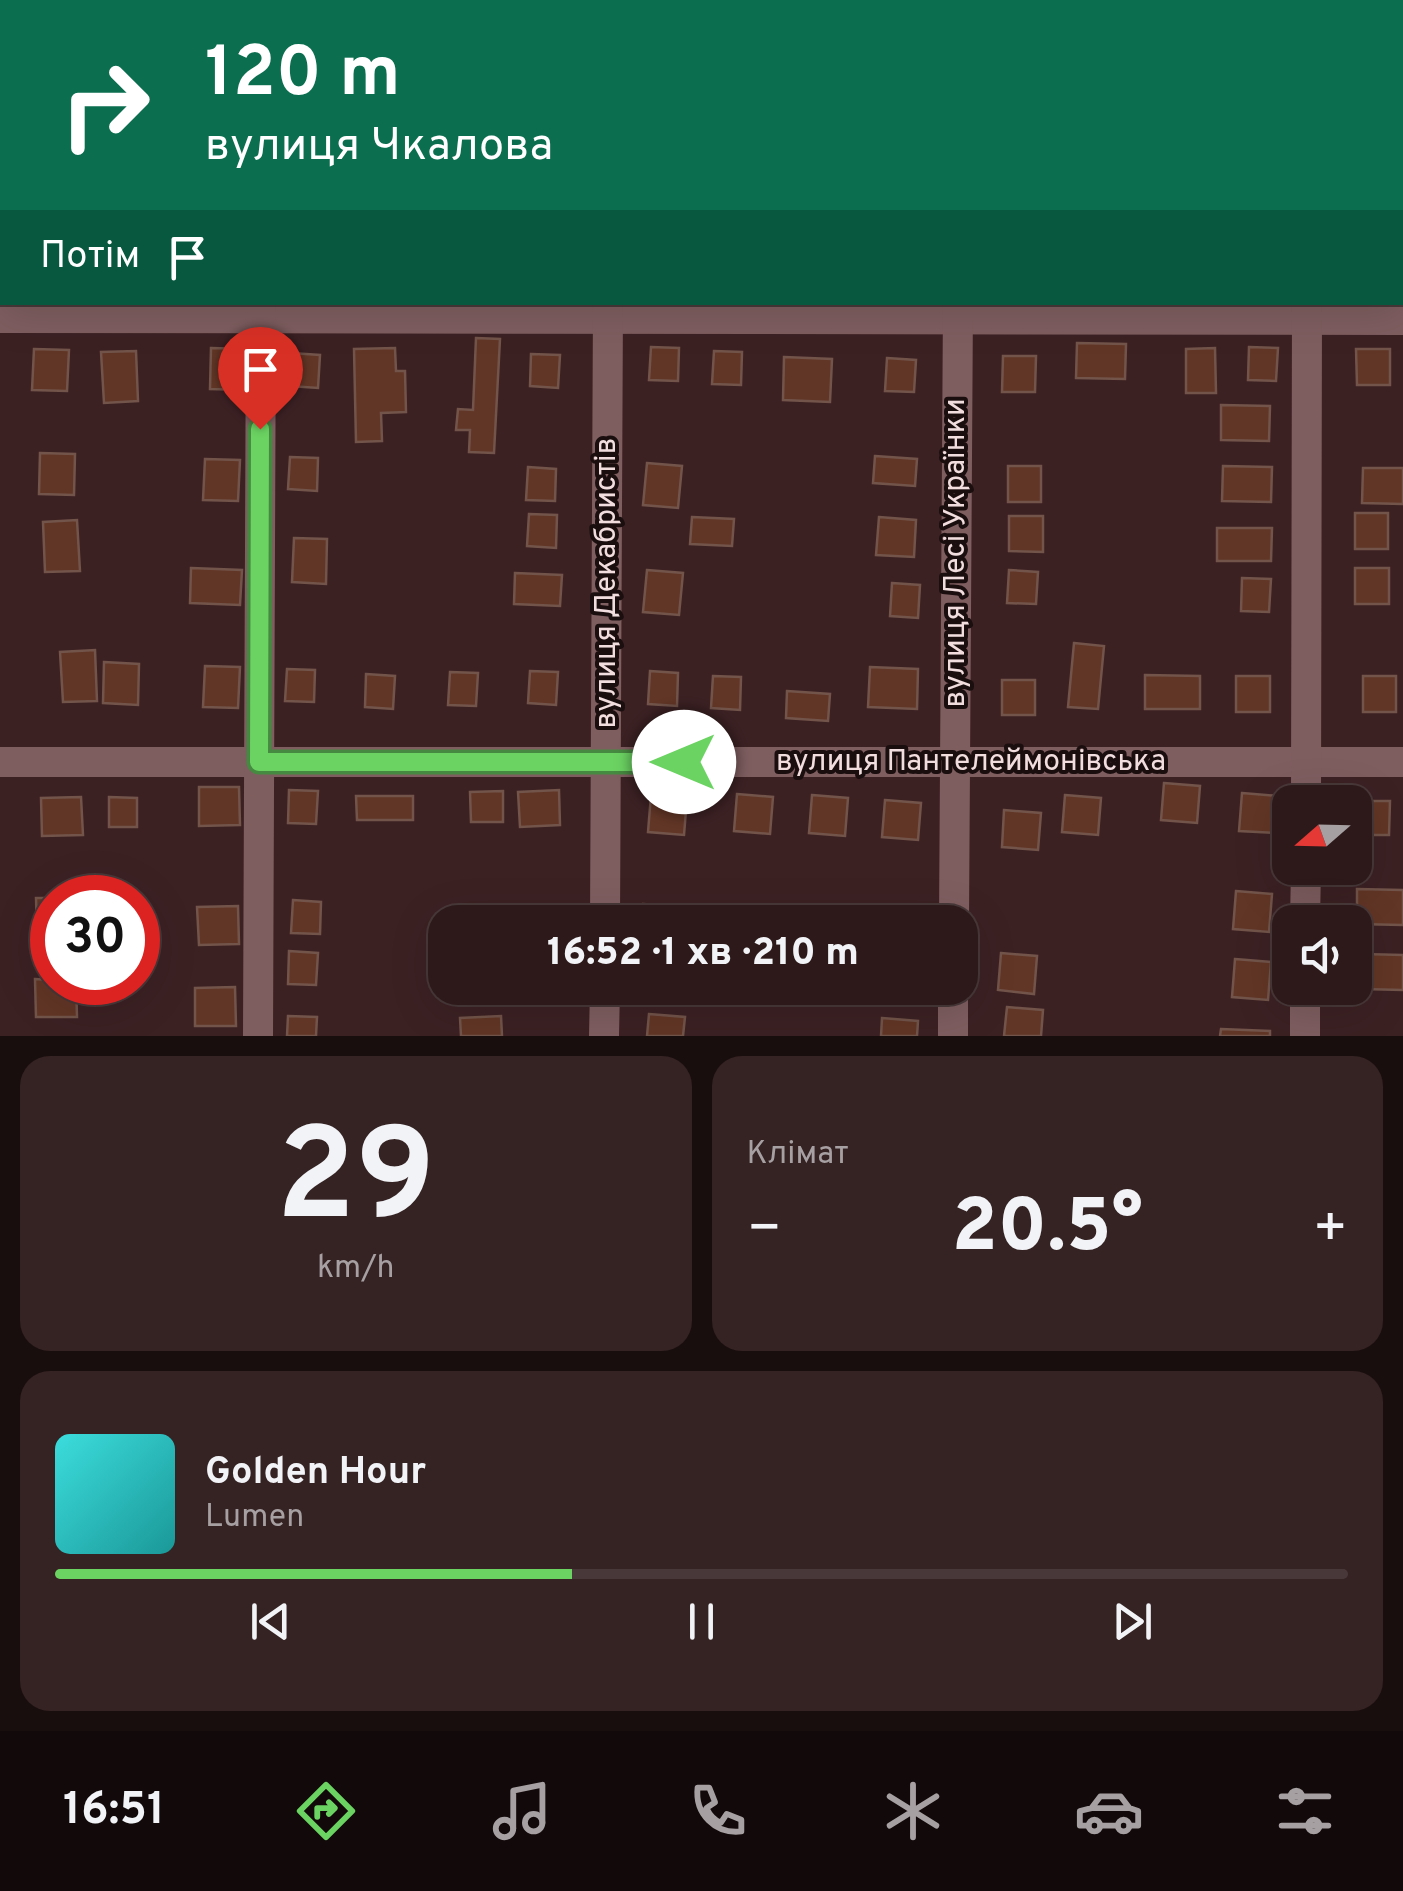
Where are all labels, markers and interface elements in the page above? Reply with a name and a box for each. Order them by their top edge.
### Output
text: 120 m [205,32,401,121]
icon: right [40,40,170,170]
text: вулиця Чкалова [205,119,553,176]
icon: arrive [160,230,215,285]
text: Потім [40,233,140,282]
pin [218,327,303,430]
icon: arrive [233,342,288,397]
street label: вулиця Лесі Українки [938,398,975,708]
street label: вулиця Декабристів [589,438,626,728]
position arrow [632,710,736,814]
street label: вулиця Пантелеймонівська [776,744,1166,781]
north arrow [1272,785,1372,885]
map controls [1272,785,1372,1005]
speed limit sign: 30 [30,875,160,1005]
button: sound [1272,905,1372,1005]
text: 16:52 · 1 хв · 210 m [547,930,859,979]
text: 29 [276,1101,435,1266]
text: Клімат [747,1135,849,1175]
text: 20.5° [952,1183,1143,1278]
text: − [747,1196,782,1266]
text: + [1313,1196,1348,1266]
text: km/h [317,1249,395,1289]
text: Golden Hour [205,1449,426,1498]
text: Lumen [205,1498,304,1538]
icon: previous [243,1594,298,1649]
icon: pause [674,1594,729,1649]
icon: next [1105,1594,1160,1649]
icon: directions [291,1776,361,1846]
icon: music [487,1776,557,1846]
icon: phone [683,1776,753,1846]
icon: climate [878,1776,948,1846]
icon: car [1074,1776,1144,1846]
icon: filters [1270,1776,1340,1846]
text: 16:51 [63,1783,165,1840]

